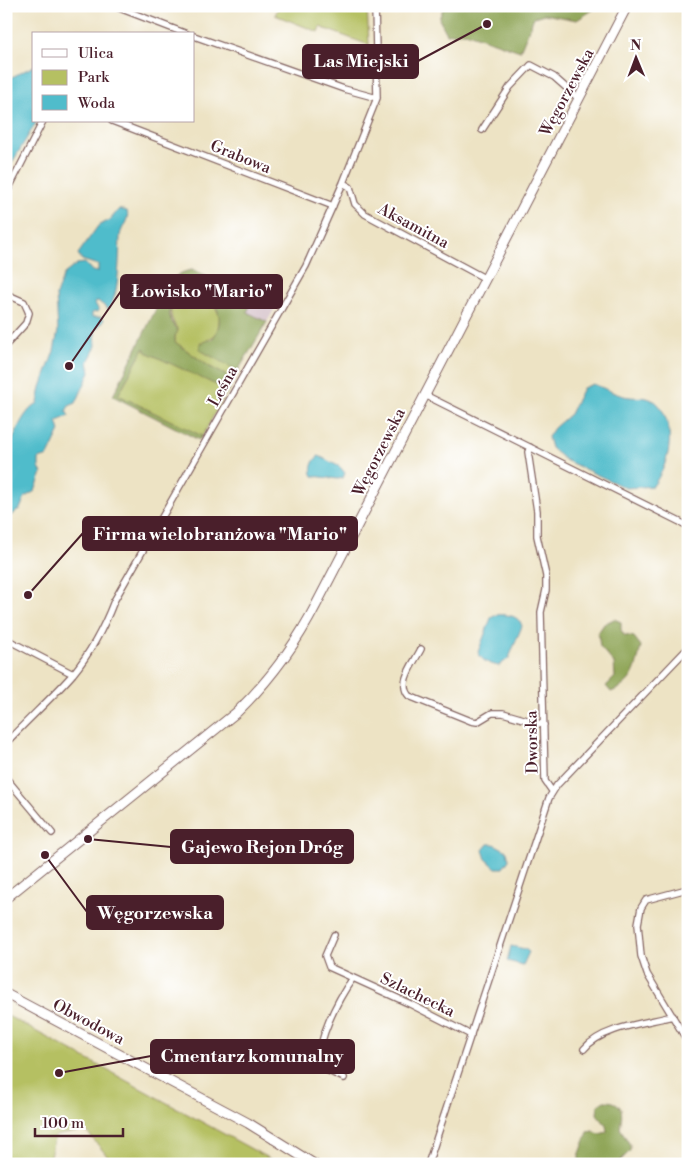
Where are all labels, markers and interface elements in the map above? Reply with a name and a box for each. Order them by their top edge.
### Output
legend [32,32,195,122]
north arrow [612,32,662,82]
text: N [630,37,641,55]
text: Ulica [78,44,114,63]
street label: Węgorzewska [535,44,599,141]
callout: Las Miejski [303,45,418,78]
text: Las Miejski [313,50,409,73]
text: Park [78,68,110,87]
text: Woda [77,94,116,113]
street label: Grabowa [207,136,275,178]
street label: Aksamitna [374,198,453,253]
callout: Łowisko "Mario" [121,275,282,308]
text: Łowisko "Mario" [131,280,273,303]
street label: Leśna [204,362,243,410]
street label: Węgorzewska [348,404,410,501]
callout: Firma wielobranżowa "Mario" [83,517,357,550]
text: Firma wielobranżowa "Mario" [93,523,347,546]
street label: Dworska [521,709,543,774]
callout: Gajewo Rejon Dróg [171,830,353,863]
text: Gajewo Rejon Dróg [181,836,344,859]
callout: Węgorzewska [87,896,223,929]
text: Węgorzewska [96,902,213,925]
street label: Szlachecka [377,968,459,1022]
street label: Obwodowa [49,995,129,1050]
callout: Cmentarz komunalny [151,1040,354,1073]
text: Cmentarz komunalny [161,1045,344,1068]
scale bar [35,1105,122,1137]
text: 100 m [42,1114,84,1133]

